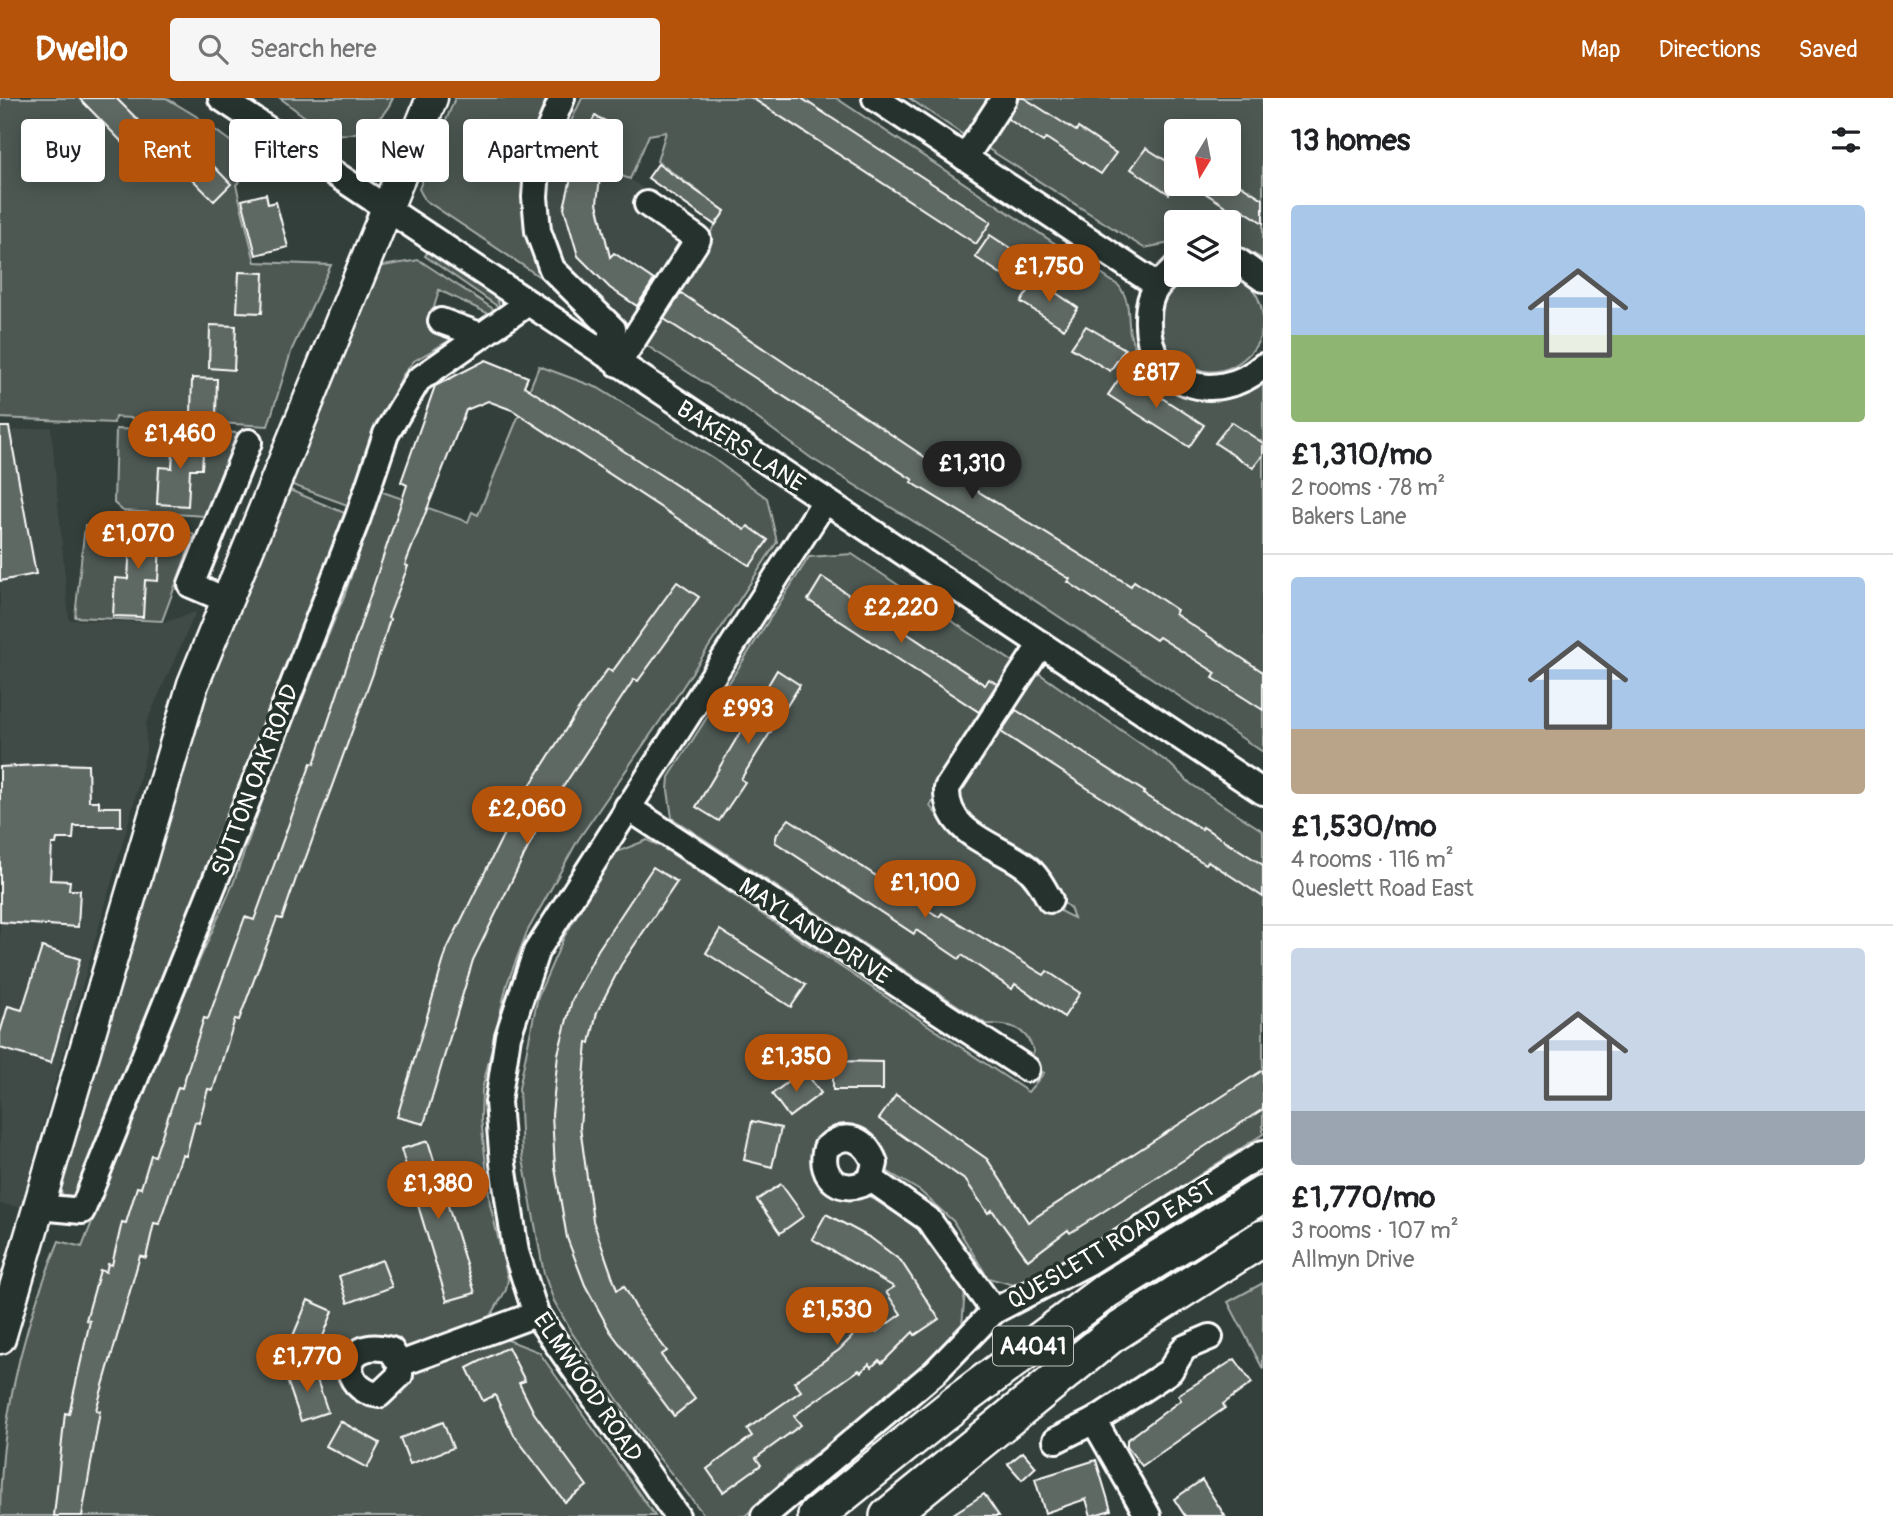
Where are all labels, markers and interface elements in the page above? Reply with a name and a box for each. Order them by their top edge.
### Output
search box [170,18,660,81]
text: Dwello [35,29,128,70]
icon: search [194,30,232,68]
text: Search here [250,33,377,65]
text: Map [1581,35,1621,64]
text: Directions [1659,35,1760,64]
text: Saved [1798,35,1858,64]
chip: Buy [21,119,105,182]
chip: Rent [119,119,215,182]
chip: Filters [229,119,342,182]
chip: New [356,119,449,182]
chip: Apartment [463,119,623,182]
north arrow [1164,119,1241,196]
map controls [1164,119,1241,287]
icon: filters [1827,121,1865,159]
text: 13 homes [1291,122,1410,159]
button: layers [1164,210,1241,287]
pin: £1,750 [992,244,1106,304]
icon: home [1515,250,1641,376]
text: £1,750 [1014,252,1084,281]
pin: £817 [1115,350,1197,410]
text: £817 [1132,358,1180,387]
street label: BAKERS LANE [671,394,810,499]
pin: £1,460 [123,412,237,471]
text: £1,460 [144,419,216,448]
text: £1,310/mo [1291,436,1432,473]
pin: £1,310 [915,442,1029,501]
text: £1,310 [938,449,1006,478]
text: 2 rooms · 78 m² [1291,473,1445,502]
text: Bakers Lane [1291,502,1406,531]
pin: £1,070 [81,512,195,571]
text: £1,070 [101,519,175,548]
pin: £2,220 [844,586,958,645]
text: £2,220 [864,593,938,622]
icon: home [1515,622,1641,748]
street label: SUTTON OAK ROAD [205,680,305,880]
pin: £993 [707,686,789,746]
text: £993 [722,694,774,723]
pin: £2,060 [470,786,584,846]
text: £2,060 [488,794,566,823]
text: £1,530/mo [1291,808,1437,845]
text: 4 rooms · 116 m² [1291,845,1454,874]
pin: £1,100 [868,860,982,920]
text: £1,100 [890,868,960,897]
street label: MAYLAND DRIVE [733,872,896,991]
text: Queslett Road East [1291,874,1473,903]
icon: home [1515,993,1641,1119]
pin: £1,350 [739,1034,853,1094]
text: £1,350 [761,1042,831,1071]
pin: £1,380 [381,1162,495,1221]
text: £1,380 [403,1169,473,1198]
street label: QUESLETT ROAD EAST [1002,1173,1220,1316]
text: £1,770/mo [1291,1179,1435,1216]
text: 3 rooms · 107 m² [1291,1216,1459,1245]
text: Allmyn Drive [1291,1245,1414,1274]
pin: £1,530 [780,1288,894,1347]
text: £1,530 [802,1295,872,1324]
street label: ELMWOOD ROAD [527,1307,648,1468]
road number: A4041 [993,1326,1073,1366]
pin: £1,770 [250,1334,364,1394]
text: £1,770 [272,1342,342,1371]

